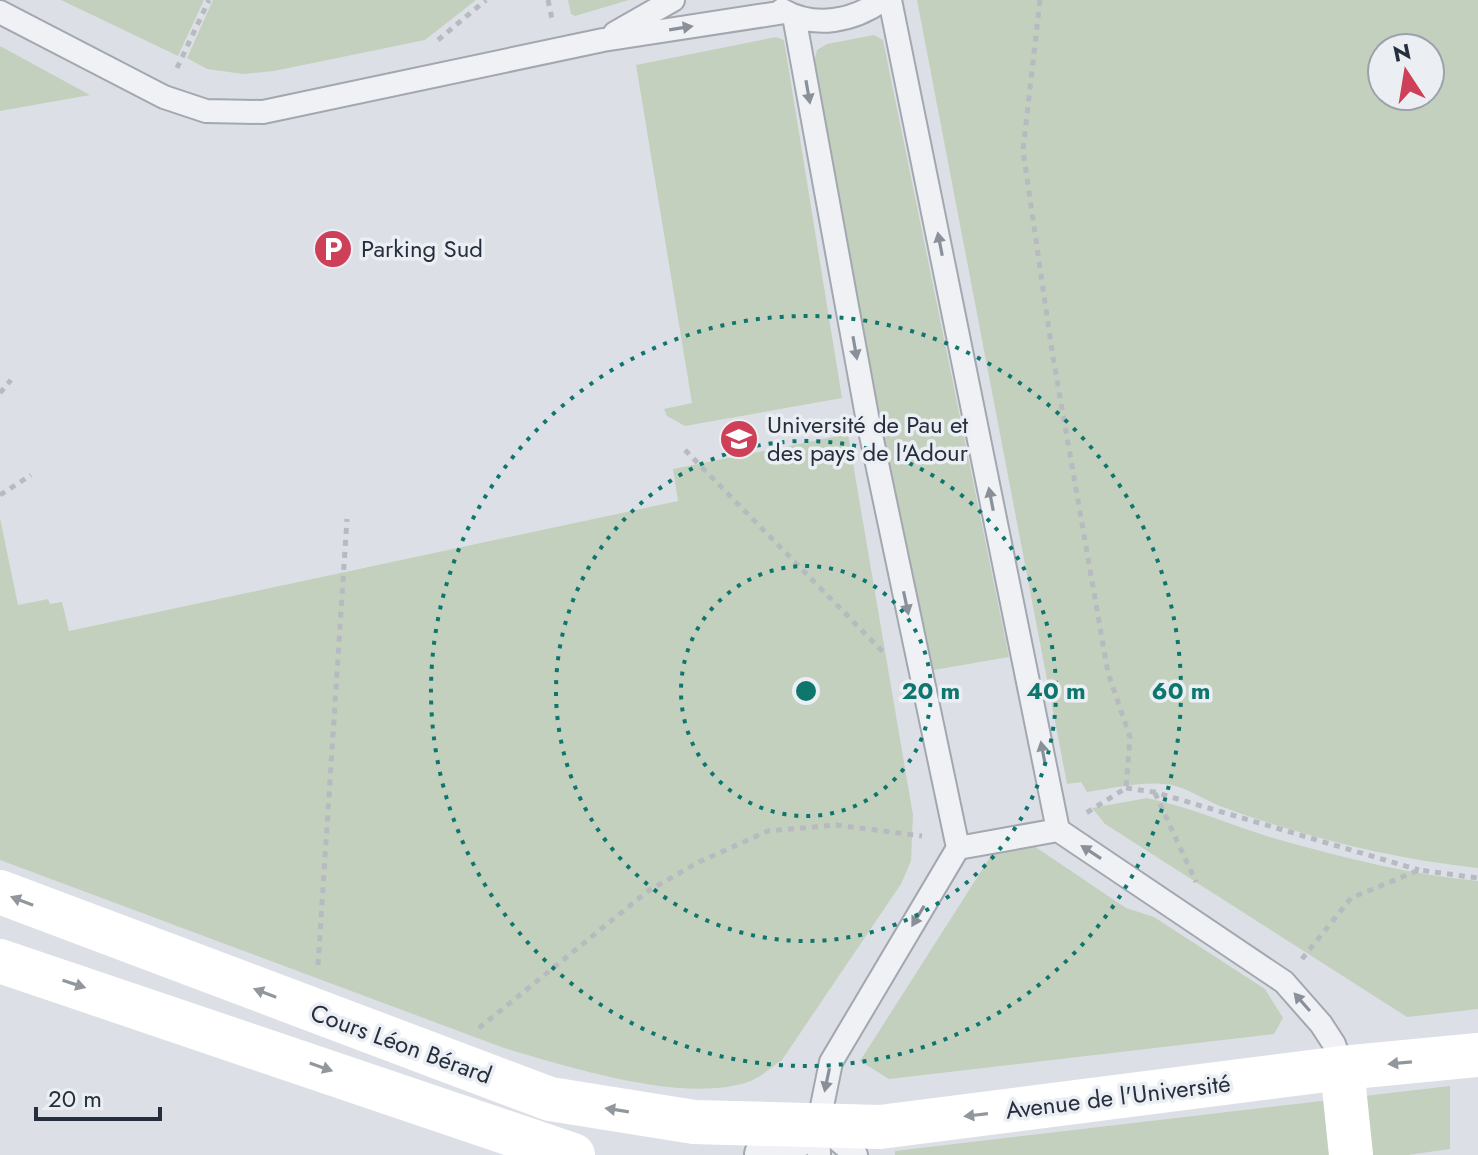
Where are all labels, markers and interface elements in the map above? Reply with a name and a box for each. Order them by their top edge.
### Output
one-way arrow [668,21,693,34]
north arrow [1366,32,1446,112]
text: N [1390,35,1414,70]
one-way arrow [802,80,814,105]
parking icon: Parking Sud [312,228,354,270]
place label: Parking Sud [361,231,483,266]
one-way arrow [933,231,945,256]
one-way arrow [849,336,861,361]
place label: Université de Pau et des pays de l'Adour [767,407,969,470]
school or university icon: Université de Pau et des pays de l'Adour [718,418,760,460]
one-way arrow [985,486,997,511]
one-way arrow [900,590,913,615]
text: 20 m [902,673,960,708]
text: 40 m [1026,673,1086,708]
text: 60 m [1152,673,1210,708]
centre of rings [792,677,820,705]
one-way arrow [1036,741,1049,766]
one-way arrow [1081,844,1102,859]
one-way arrow [10,894,34,907]
one-way arrow [911,905,925,927]
one-way arrow [63,979,87,991]
one-way arrow [253,986,277,999]
one-way arrow [1294,993,1311,1013]
street label: Cours Léon Bérard [306,994,497,1093]
one-way arrow [1387,1056,1412,1069]
one-way arrow [309,1062,333,1074]
street label: Avenue de l'Université [1004,1065,1232,1128]
one-way arrow [820,1068,833,1093]
scale bar [36,1071,160,1121]
text: 20 m [48,1081,102,1116]
one-way arrow [604,1103,629,1116]
one-way arrow [963,1108,988,1121]

